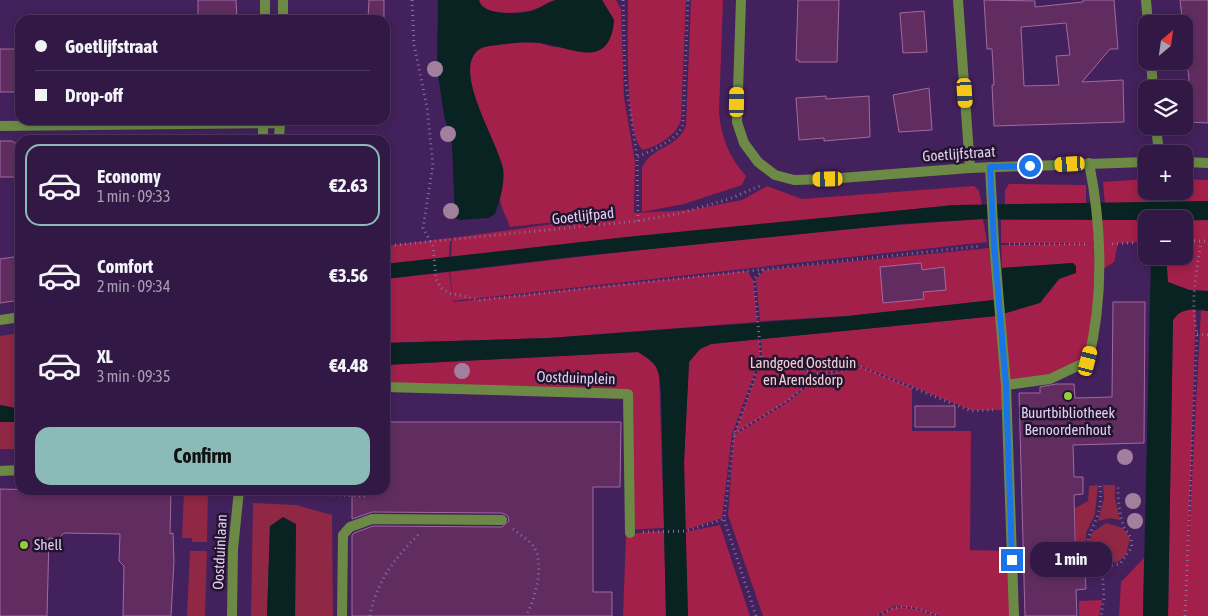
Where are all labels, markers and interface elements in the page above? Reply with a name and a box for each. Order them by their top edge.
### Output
north arrow [1138,15,1192,70]
map controls [1138,15,1193,265]
text: Goetlijfstraat [65,35,158,57]
car [956,78,973,108]
button: layers [1138,80,1193,135]
text: Drop-off [65,84,123,106]
car [729,87,744,117]
street label: Goetlijfstraat [922,142,996,165]
button: + [1138,145,1193,200]
route start [1019,155,1041,177]
car [1054,156,1085,172]
icon: car [37,163,82,208]
text: Economy [97,165,161,187]
car [812,171,843,187]
text: €2.63 [329,174,368,196]
text: 1 min · 09:33 [97,187,170,205]
street label: Goetlijfpad [551,204,615,227]
button: − [1138,210,1193,265]
icon: car [37,253,82,298]
text: Comfort [97,255,153,277]
text: €3.56 [329,264,368,286]
text: 2 min · 09:34 [97,277,170,295]
icon: car [37,343,82,388]
text: XL [97,345,113,367]
car [1077,345,1098,377]
text: €4.48 [329,354,368,376]
park label: Landgoed Oostduin en Arendsdorp [750,354,856,388]
text: 3 min · 09:35 [97,367,170,385]
street label: Oostduinplein [536,368,616,387]
marker: Buurtbibliotheek Benoordenhout [1062,390,1074,402]
place label: Buurtbibliotheek Benoordenhout [1021,404,1115,438]
button: Confirm [35,427,370,485]
street label: Oostduinlaan [209,514,230,590]
place label: Shell [34,536,62,553]
marker: Shell [18,539,30,551]
callout: 1 min [1030,542,1112,578]
route end [1001,549,1023,571]
text: 1 min [1055,550,1087,568]

